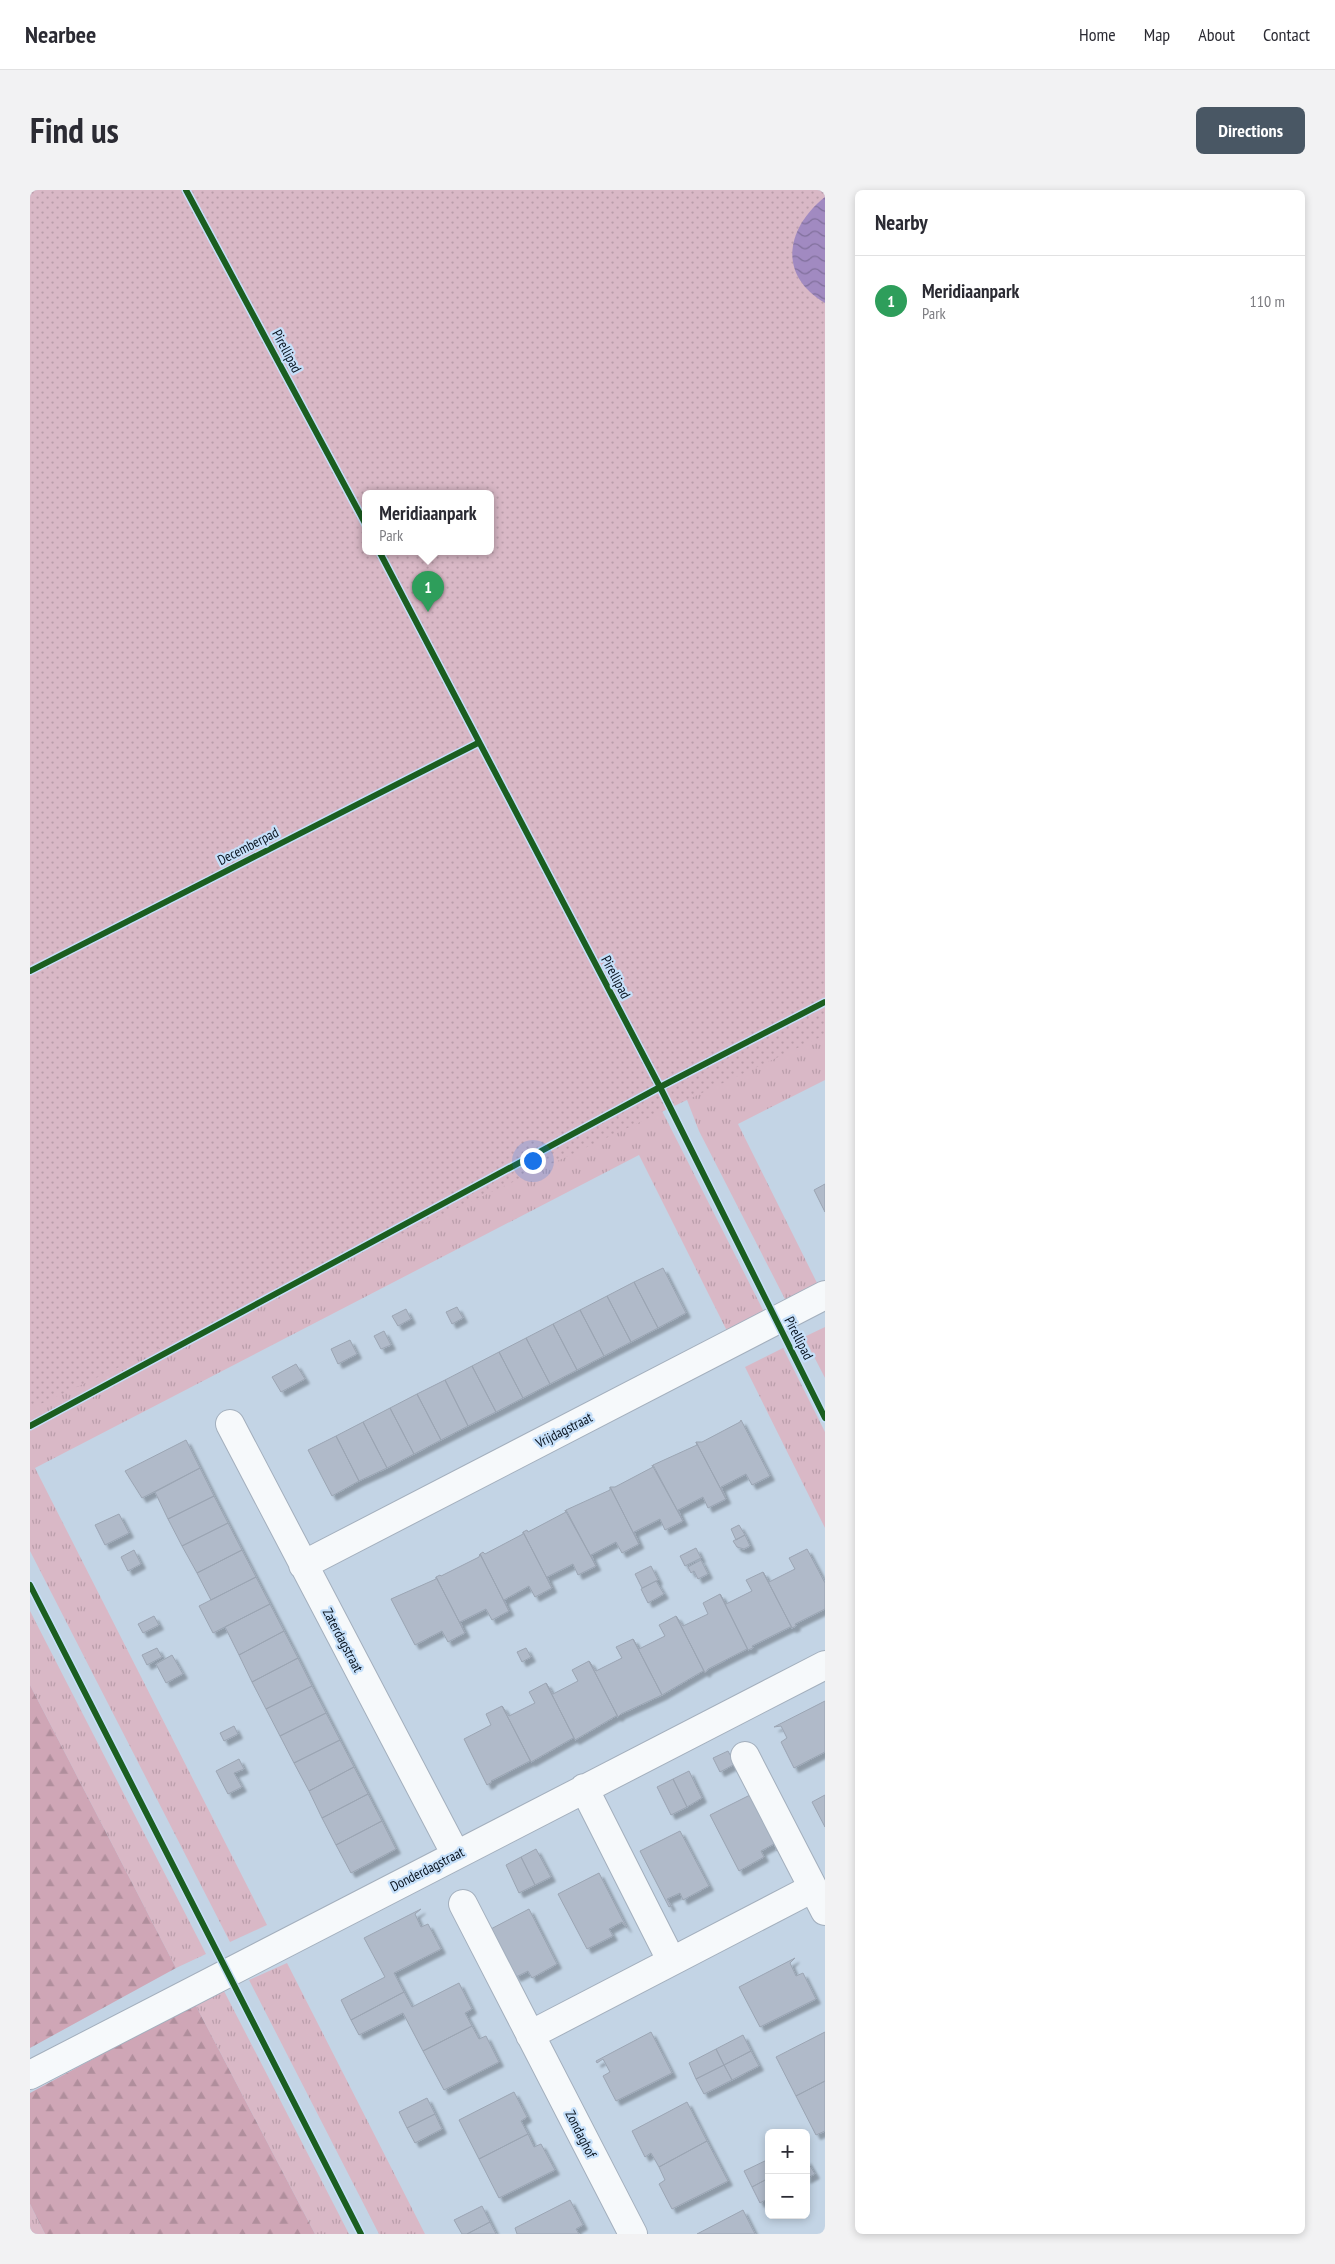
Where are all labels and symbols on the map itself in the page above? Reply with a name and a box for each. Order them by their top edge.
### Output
street label: Pirellipad [268,326,306,376]
pin: 1 [412,571,444,612]
street label: Decemberpad [214,823,282,869]
street label: Pirellipad [597,952,635,1002]
your location [520,1148,546,1174]
street label: Pirellipad [780,1313,818,1363]
street label: Vrijdagstraat [532,1408,595,1452]
street label: Zaterdagstraat [319,1605,367,1675]
street label: Donderdagstraat [387,1843,467,1895]
street label: Zondaghof [561,2107,601,2161]

